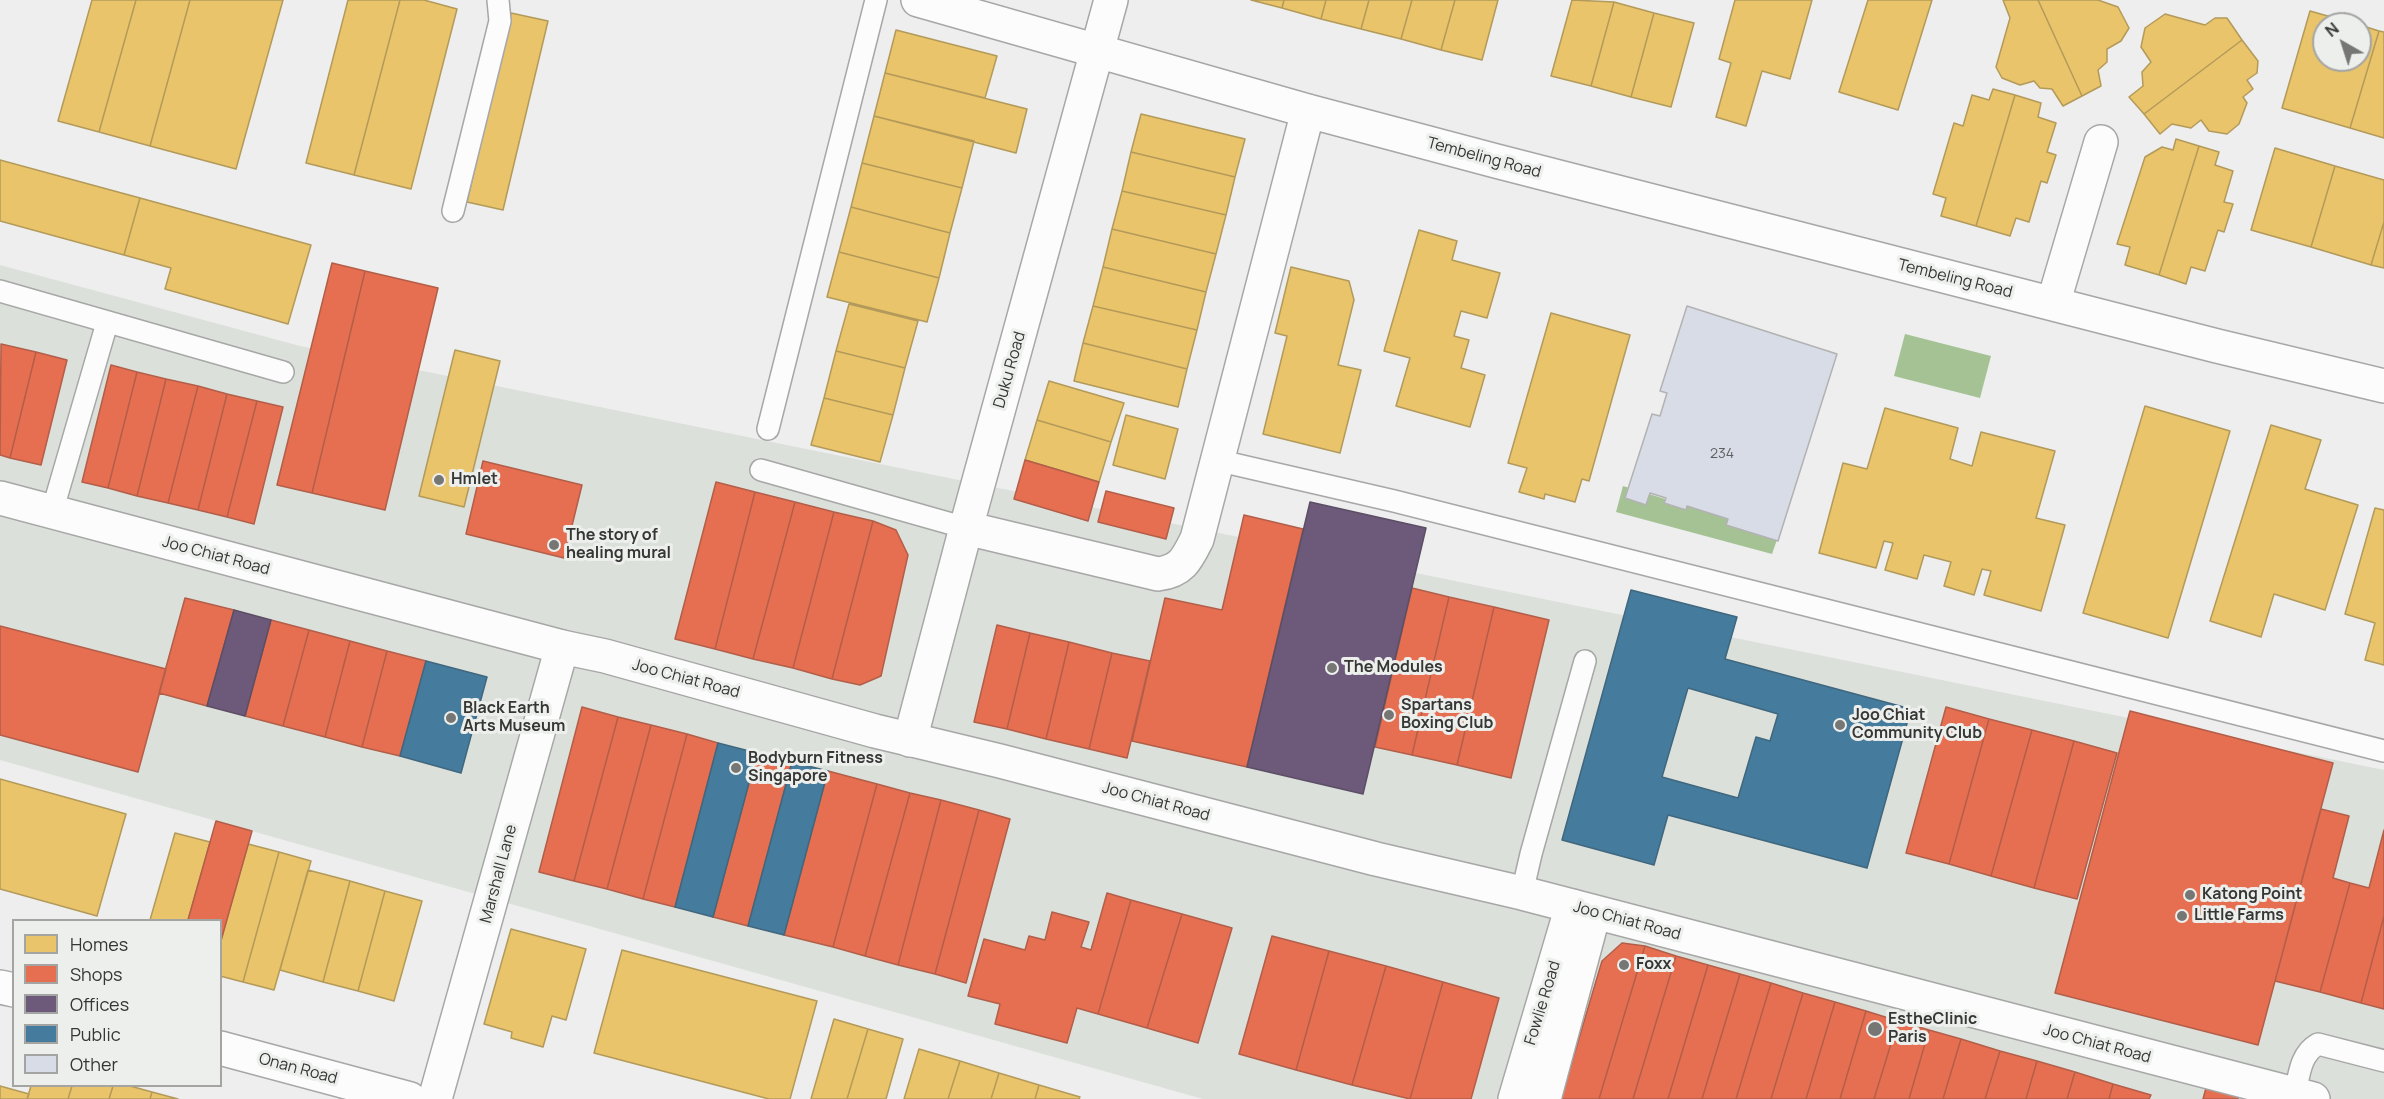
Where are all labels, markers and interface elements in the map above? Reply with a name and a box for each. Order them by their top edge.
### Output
north arrow [2312,12,2372,72]
text: N [2321,17,2343,42]
street label: Tembeling Road [1425,134,1543,182]
street label: Tembeling Road [1896,255,2014,303]
street label: Duku Road [990,329,1030,411]
house number: 234 [1710,446,1734,462]
place label: Hmlet [451,470,498,490]
marker: Hmlet [432,473,446,487]
place label: The story of healing mural [566,526,671,564]
street label: Joo Chiat Road [160,532,272,580]
marker: The story of healing mural [547,538,561,552]
street label: Joo Chiat Road [630,655,742,703]
place label: The Modules [1344,658,1443,678]
marker: The Modules [1325,661,1339,675]
place label: Spartans Boxing Club [1401,696,1493,734]
place label: Black Earth Arts Museum [463,699,565,737]
place label: Joo Chiat Community Club [1852,706,1982,744]
marker: Spartans Boxing Club [1382,708,1396,722]
marker: Black Earth Arts Museum [444,711,458,725]
marker: Joo Chiat Community Club [1833,718,1847,732]
place label: Bodyburn Fitness Singapore [748,749,883,787]
marker: Bodyburn Fitness Singapore [729,761,743,775]
street label: Joo Chiat Road [1100,778,1212,826]
street label: Marshall Lane [477,823,521,925]
place label: Katong Point [2202,885,2302,905]
marker: Katong Point [2183,888,2197,902]
street label: Joo Chiat Road [1571,897,1683,945]
place label: Little Farms [2194,906,2284,926]
marker: Little Farms [2175,909,2189,923]
legend [12,919,222,1087]
text: Homes [70,932,128,956]
place label: Foxx [1636,955,1671,975]
marker: Foxx [1617,958,1631,972]
street label: Fowlie Road [1521,959,1565,1047]
text: Shops [70,962,122,986]
text: Offices [70,992,129,1016]
place label: EstheClinic Paris [1888,1010,1977,1048]
marker: EstheClinic Paris [1866,1020,1884,1038]
street label: Joo Chiat Road [2041,1020,2153,1068]
text: Public [70,1022,121,1046]
street label: Onan Road [257,1049,339,1089]
text: Other [70,1052,118,1076]

